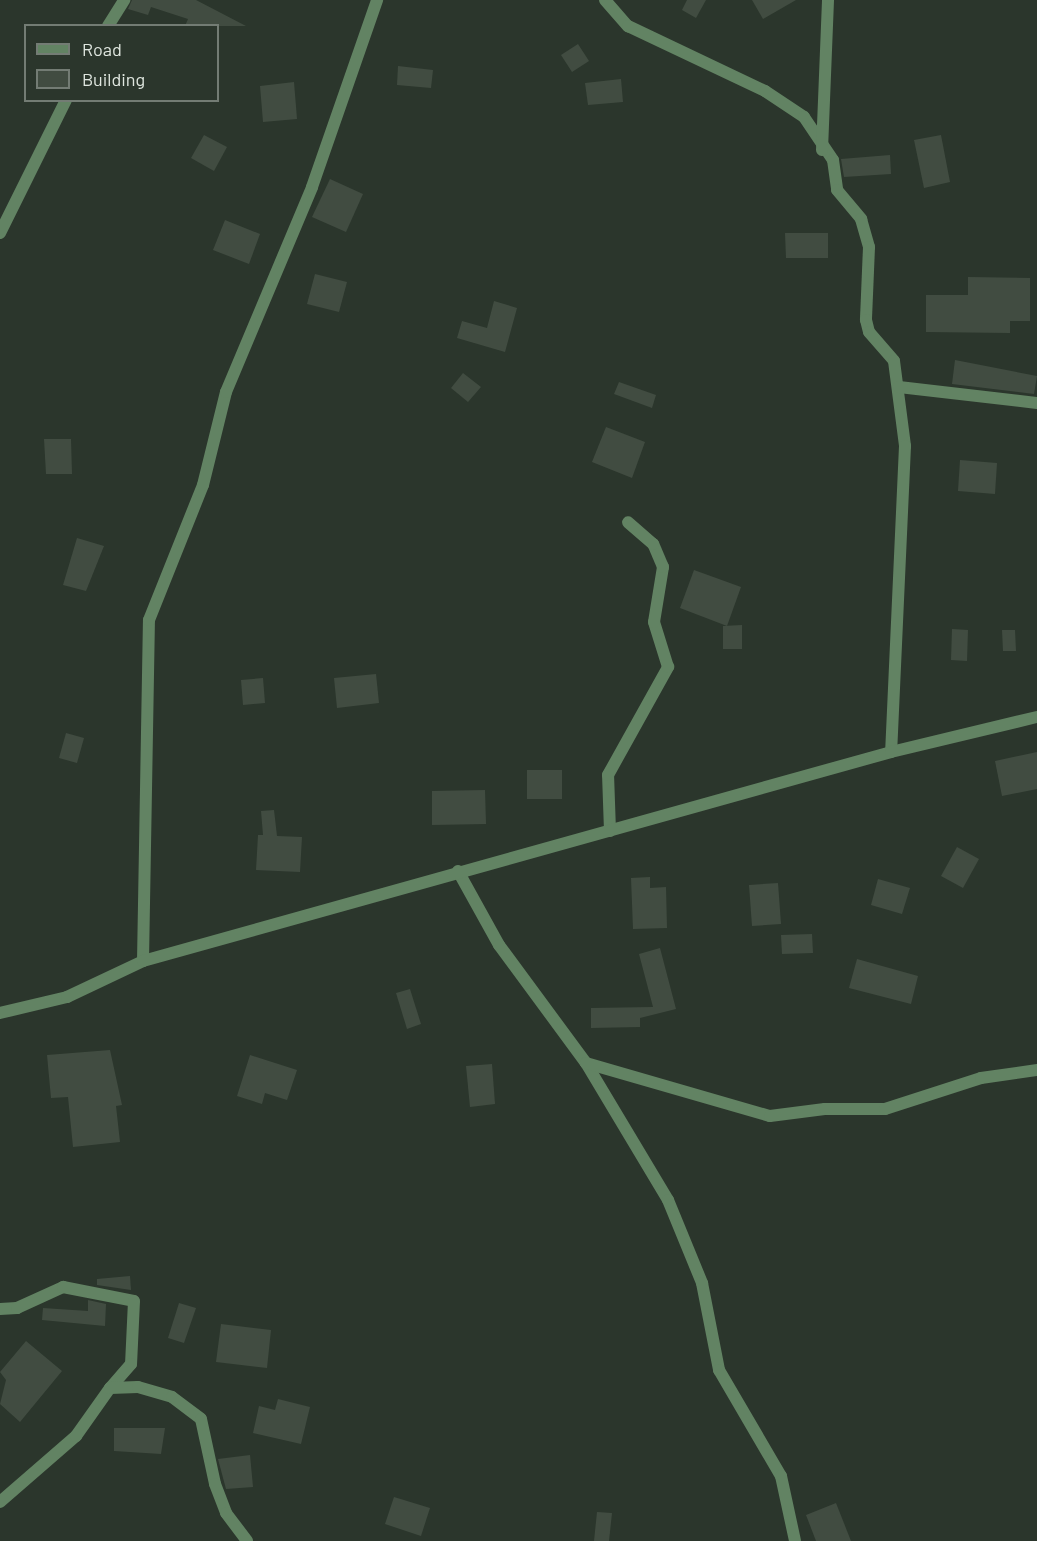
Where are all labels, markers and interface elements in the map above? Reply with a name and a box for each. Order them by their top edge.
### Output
legend [24,24,219,102]
text: Road [82,38,122,60]
text: Building [82,68,145,90]

